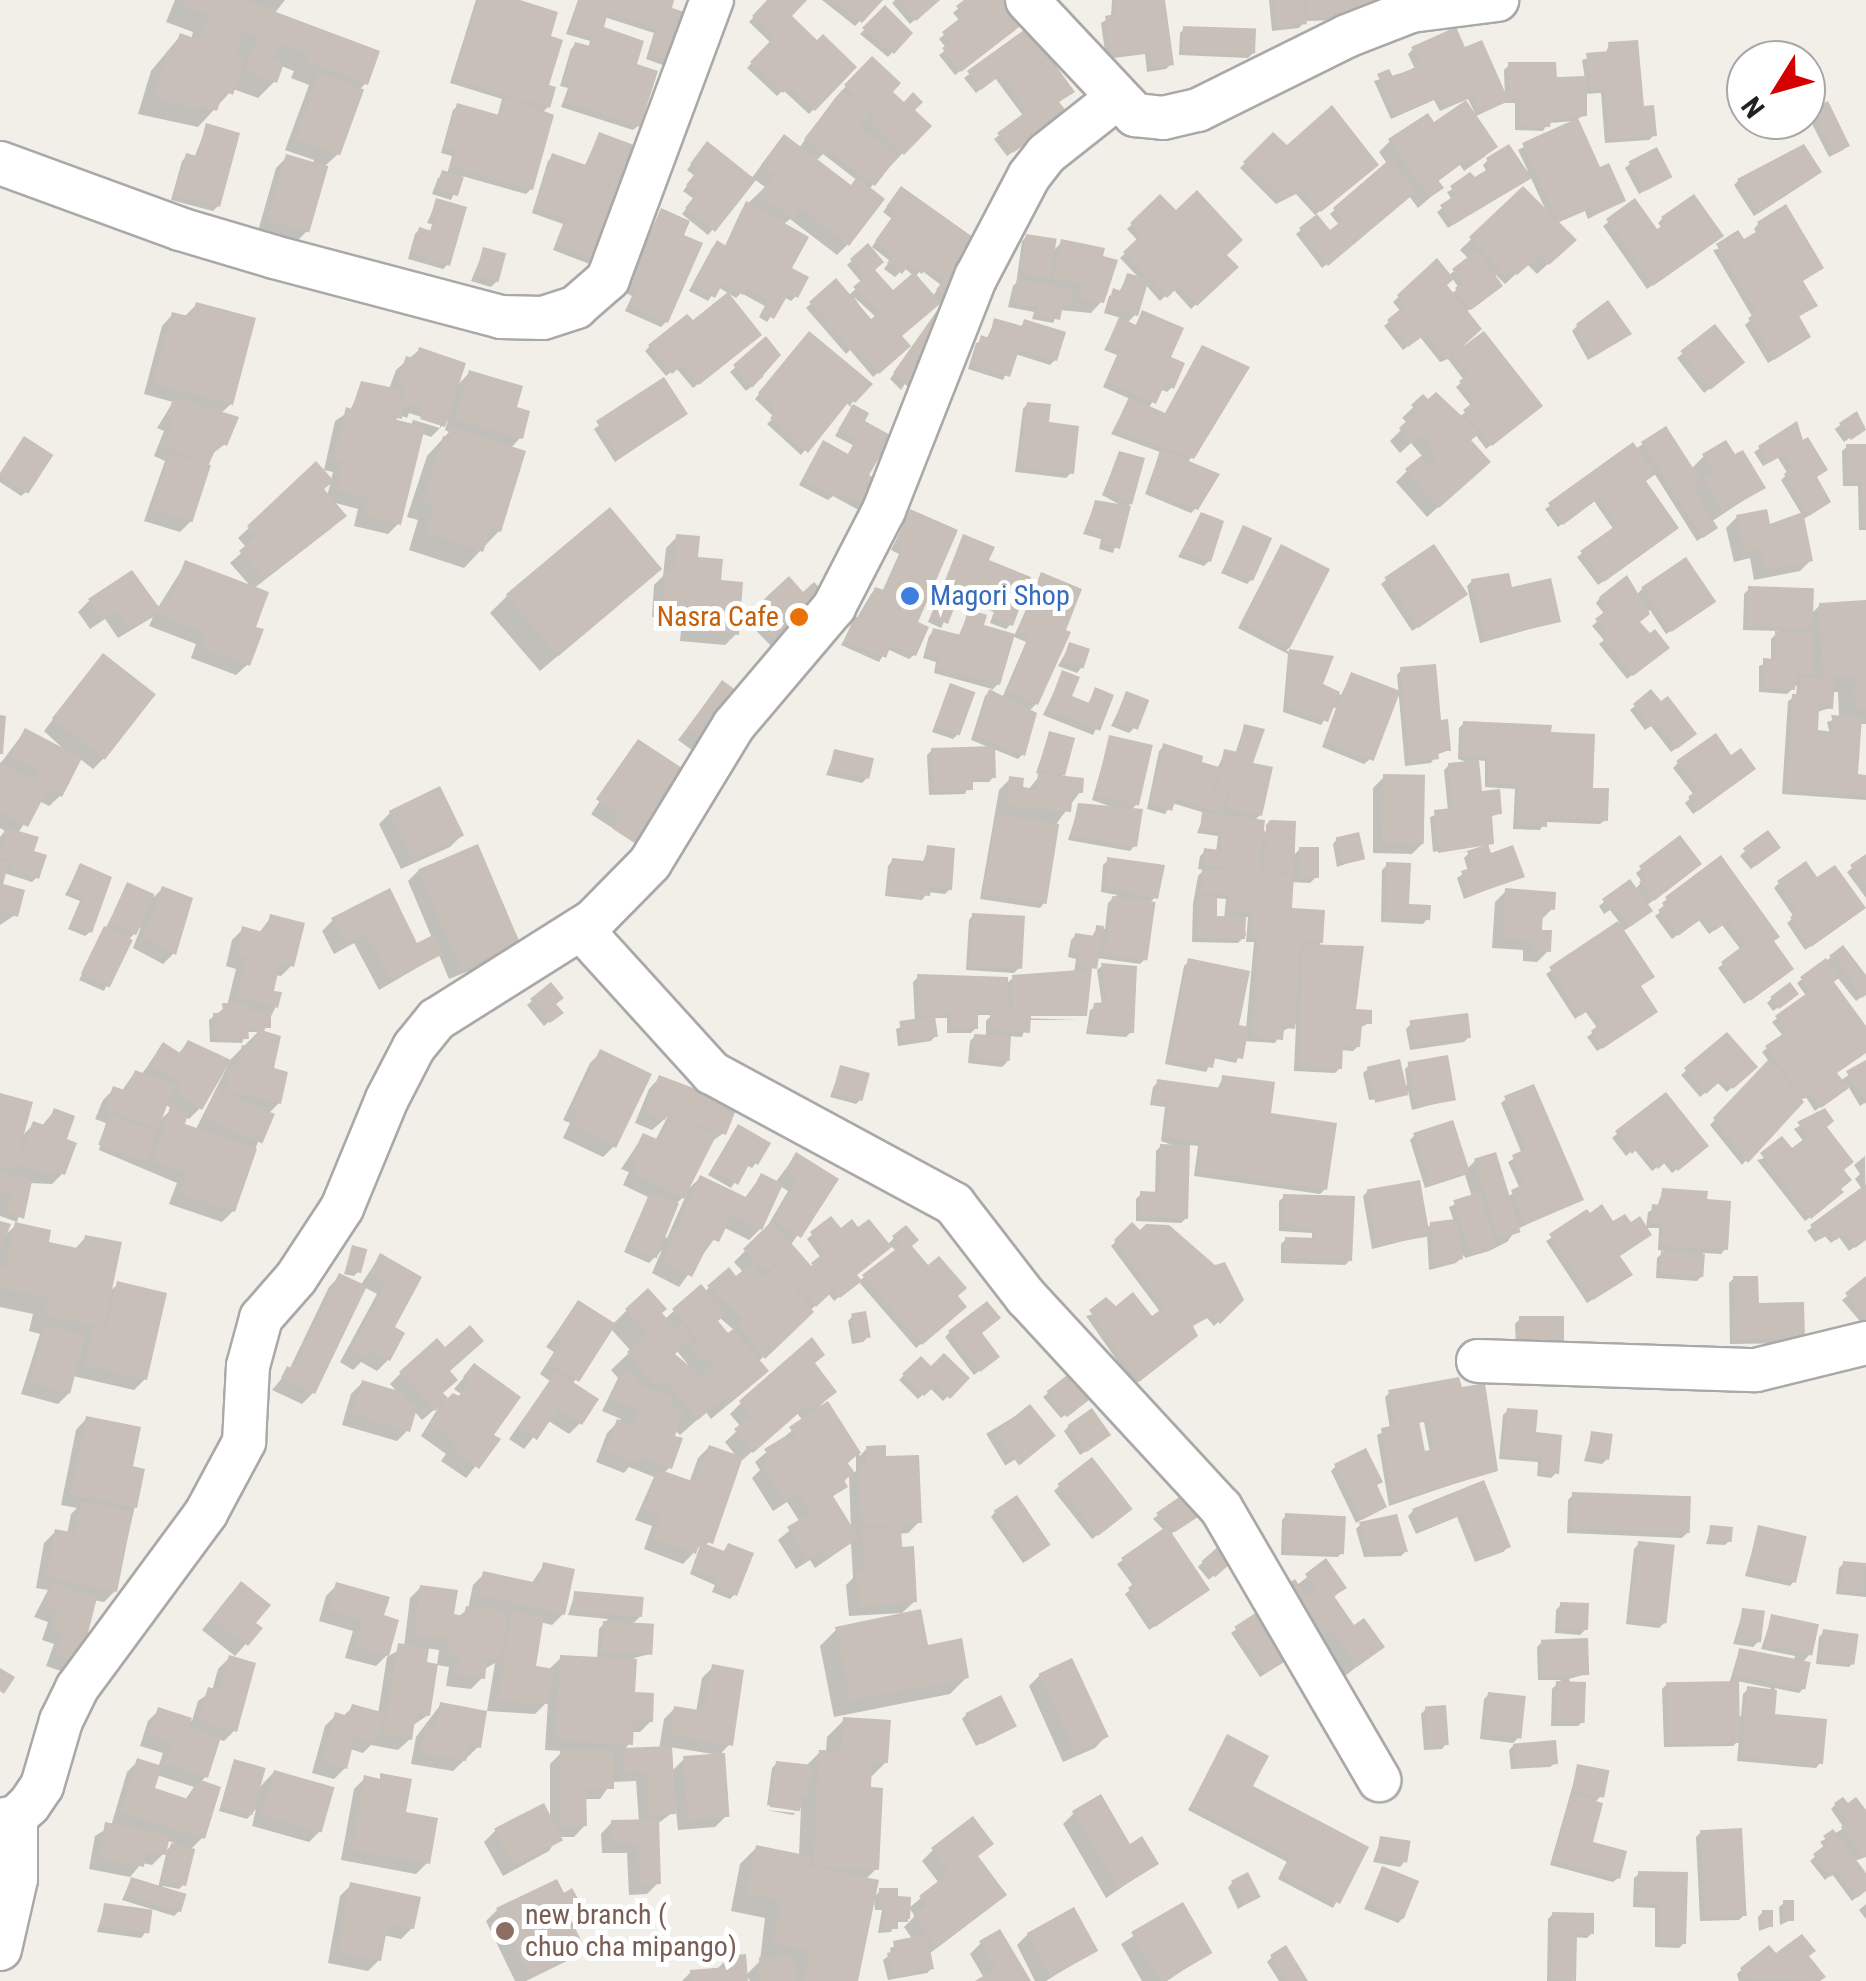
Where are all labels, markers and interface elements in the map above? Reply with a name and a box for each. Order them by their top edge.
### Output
north arrow [1726,40,1826,140]
text: N [1735,90,1772,124]
place label: Magori Shop [930,579,1070,613]
marker: Magori Shop [899,585,921,607]
place label: Nasra Cafe [657,600,779,634]
marker: Nasra Cafe [788,606,810,628]
place label: new branch ( chuo cha mipango) [525,1898,737,1964]
marker: new branch ( chuo cha mipango) [494,1920,516,1942]

